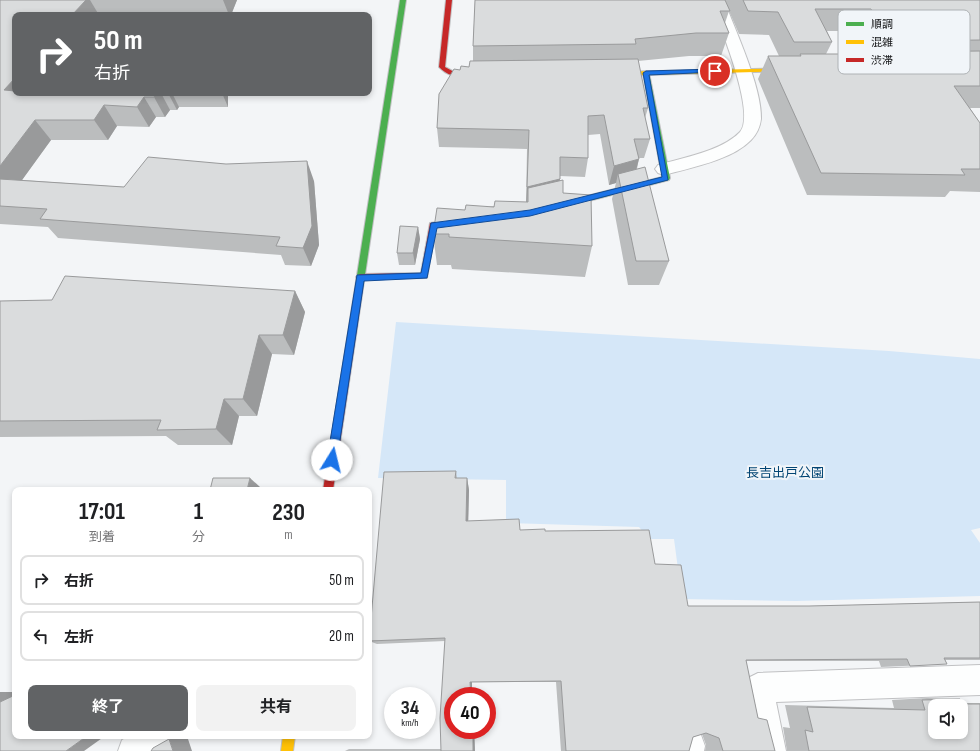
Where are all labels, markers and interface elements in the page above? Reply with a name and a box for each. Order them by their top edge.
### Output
legend [838,10,970,74]
text: 順調 [871,18,893,31]
text: 50 m [94,24,143,57]
icon: right [28,28,80,80]
text: 混雑 [871,36,893,49]
pin [698,54,732,88]
text: 渋滞 [871,54,893,67]
icon: arrive [704,60,726,82]
text: 右折 [94,63,130,84]
position arrow [311,439,353,481]
park label: 長吉出戸公園 [746,465,824,481]
text: 17:01 [79,497,125,526]
text: 1 [194,497,203,526]
text: 230 [272,498,305,527]
text: m [284,527,293,543]
text: 到着 [89,529,115,545]
text: 分 [192,529,205,545]
icon: right [30,569,52,591]
text: 50 m [329,571,354,590]
text: 右折 [64,572,94,591]
icon: left [30,625,52,647]
text: 20 m [329,627,354,646]
text: 左折 [64,628,94,647]
button: 終了 [28,685,188,731]
button: 共有 [196,685,356,731]
speed limit sign: 40 [444,687,496,739]
text: 34 [401,696,419,720]
map controls [928,699,968,739]
button: sound [928,699,968,739]
text: km/h [401,717,419,729]

